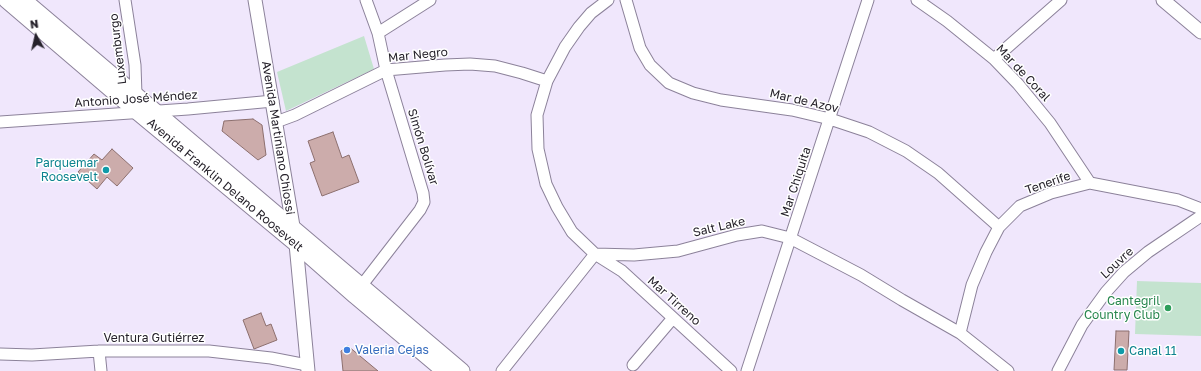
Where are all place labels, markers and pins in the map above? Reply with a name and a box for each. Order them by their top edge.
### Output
place label: Parquemar Roosevelt [35,156,98,184]
marker: Parquemar Roosevelt [101,165,111,175]
place label: Cantegril Country Club [1084,294,1160,322]
marker: Cantegril Country Club [1163,303,1173,313]
place label: Valeria Cejas [355,343,429,357]
place label: Canal 11 [1129,344,1177,358]
marker: Valeria Cejas [342,345,352,355]
marker: Canal 11 [1116,346,1126,356]

